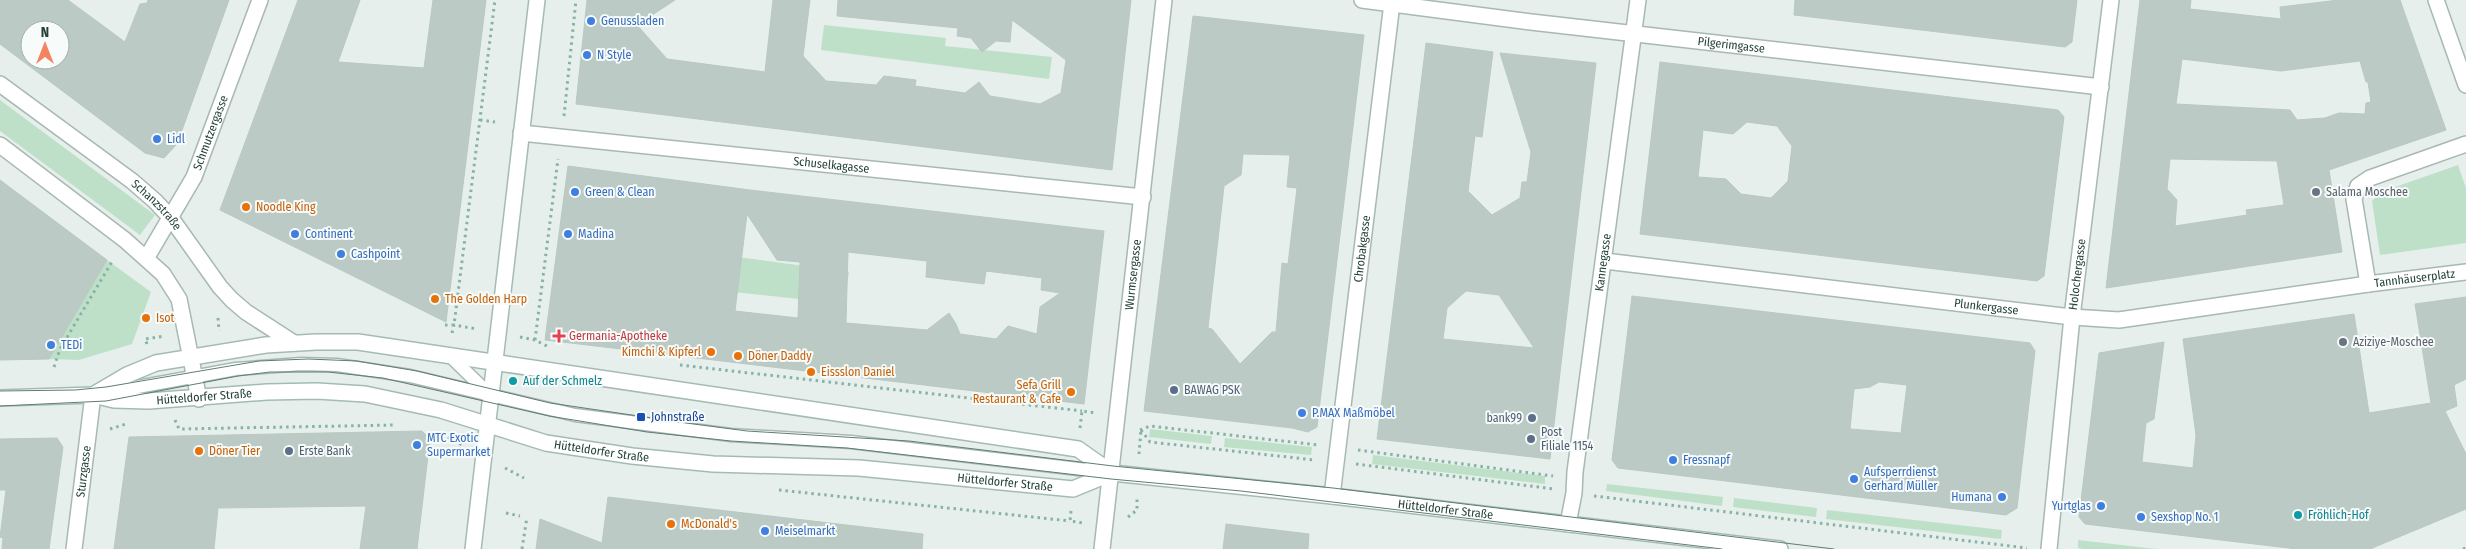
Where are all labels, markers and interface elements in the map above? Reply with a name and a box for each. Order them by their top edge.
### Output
place label: Genussladen [601,14,664,28]
marker: Genussladen [585,15,597,27]
north arrow [20,20,70,70]
text: N [41,24,49,41]
street label: Pilgerimgasse [1697,34,1766,56]
place label: N Style [597,48,631,62]
marker: N Style [581,49,593,61]
street label: Schmutzergasse [190,93,231,172]
place label: Lidl [167,132,185,146]
marker: Lidl [151,133,163,145]
street label: Schuselkagasse [793,154,870,176]
street label: Schanzstraße [129,177,184,233]
place label: Green & Clean [585,185,655,199]
place label: Salama Moschee [2326,185,2408,199]
marker: Green & Clean [569,186,581,198]
marker: Salama Moschee [2310,186,2322,198]
place label: Noodle King [256,200,316,214]
marker: Noodle King [240,201,252,213]
street label: Chrobakgasse [1351,214,1373,283]
place label: Continent [305,227,353,241]
place label: Madina [578,227,614,241]
marker: Continent [289,228,301,240]
marker: Madina [562,228,574,240]
street label: Kannegasse [1592,233,1614,292]
street label: Holochergasse [2066,238,2089,311]
street label: Wurmsergasse [1122,239,1144,311]
place label: Cashpoint [351,247,400,261]
marker: Cashpoint [335,248,347,260]
street label: Tannhäuserplatz [2373,266,2456,290]
place label: The Golden Harp [445,292,527,306]
marker: The Golden Harp [429,293,441,305]
street label: Plunkergasse [1953,296,2019,318]
place label: Isot [156,311,175,325]
marker: Isot [140,312,152,324]
place label: Germania-Apotheke [569,329,667,343]
marker: Germania-Apotheke [553,330,565,342]
place label: Aziziye-Moschee [2353,335,2434,349]
marker: Aziziye-Moschee [2337,336,2349,348]
place label: TEDi [61,338,82,352]
marker: TEDi [45,339,57,351]
place label: Kimchi & Kipferl [622,345,701,359]
marker: Kimchi & Kipferl [705,346,717,358]
place label: Döner Daddy [748,349,812,363]
marker: Döner Daddy [732,350,744,362]
place label: Eissslon Daniel [821,365,895,379]
marker: Eissslon Daniel [805,366,817,378]
place label: Auf der Schmelz [523,374,602,388]
marker: Auf der Schmelz [507,375,519,387]
place label: Sefa Grill Restaurant & Cafe [973,378,1061,406]
place label: BAWAG PSK [1184,383,1241,397]
marker: BAWAG PSK [1168,384,1180,396]
street label: Hütteldorfer Straße [156,386,253,407]
marker: Sefa Grill Restaurant & Cafe [1065,386,1077,398]
place label: P.MAX Maßmöbel [1312,406,1395,420]
marker: P.MAX Maßmöbel [1296,407,1308,419]
place label: Johnstraße [651,410,704,424]
marker: Johnstraße [635,411,647,423]
place label: bank99 [1486,411,1522,425]
marker: bank99 [1526,412,1538,424]
place label: Post Filiale 1154 [1541,425,1593,453]
place label: MTC Exotic Supermarket [427,431,490,459]
marker: Post Filiale 1154 [1525,433,1537,445]
street label: Hütteldorfer Straße [553,437,650,465]
marker: MTC Exotic Supermarket [411,439,423,451]
place label: Döner Tier [209,444,261,458]
place label: Erste Bank [299,444,351,458]
street label: Sturzgasse [73,445,94,498]
marker: Döner Tier [193,445,205,457]
marker: Erste Bank [283,445,295,457]
place label: Fressnapf [1683,453,1731,467]
marker: Fressnapf [1667,454,1679,466]
place label: Aufsperrdienst Gerhard Müller [1864,465,1938,493]
street label: Hütteldorfer Straße [957,471,1053,494]
marker: Aufsperrdienst Gerhard Müller [1848,473,1860,485]
place label: Humana [1951,490,1992,504]
marker: Humana [1996,491,2008,503]
street label: Hütteldorfer Straße [1397,497,1494,522]
place label: Yurtglas [2052,499,2091,513]
marker: Yurtglas [2095,500,2107,512]
place label: Fröhlich-Hof [2308,508,2370,522]
marker: Fröhlich-Hof [2292,509,2304,521]
place label: Sexshop No. 1 [2151,510,2218,524]
marker: Sexshop No. 1 [2135,511,2147,523]
place label: McDonald's [681,517,737,531]
marker: McDonald's [665,518,677,530]
place label: Meiselmarkt [775,524,836,538]
marker: Meiselmarkt [759,525,771,537]

